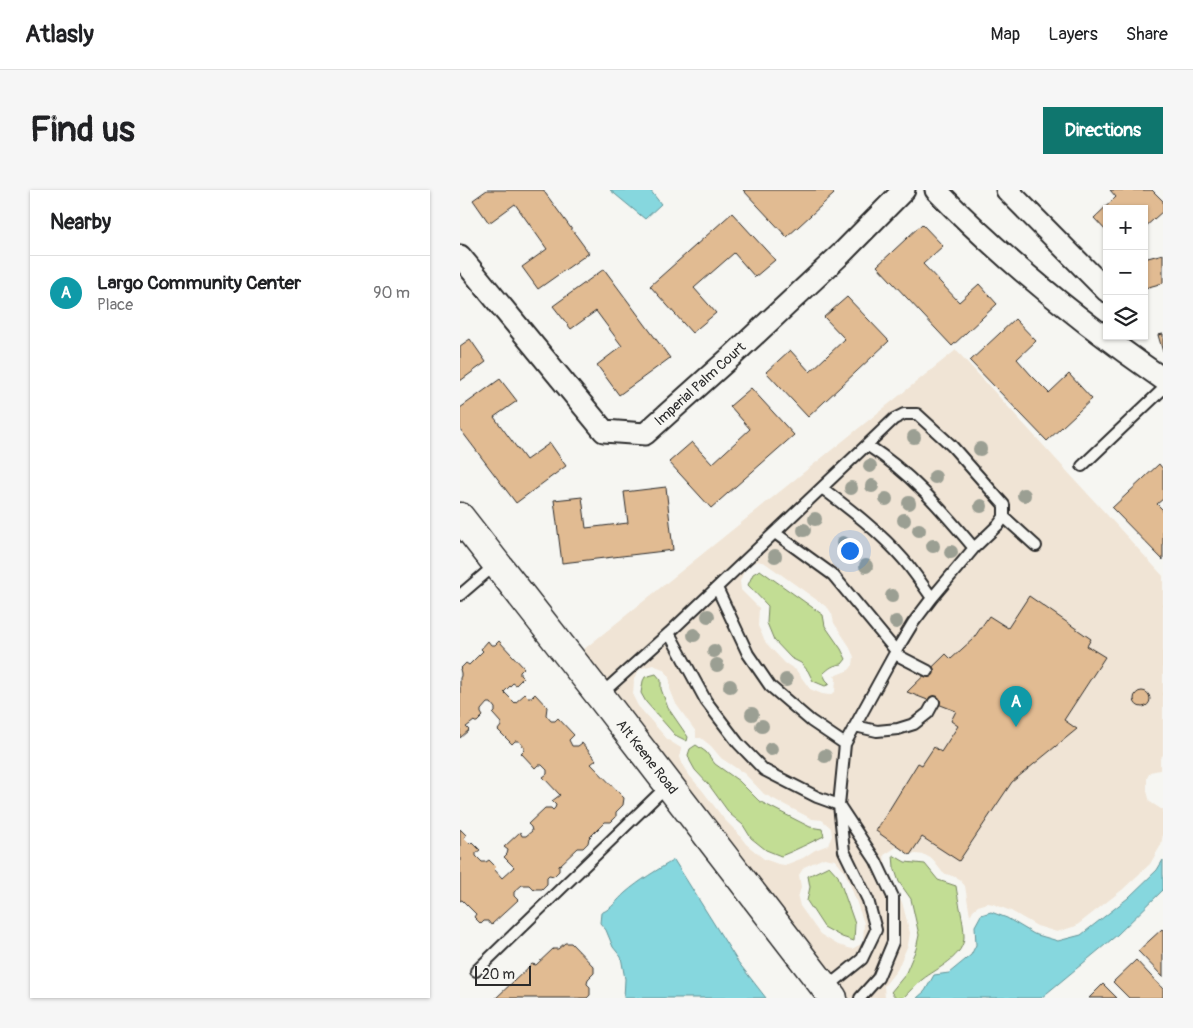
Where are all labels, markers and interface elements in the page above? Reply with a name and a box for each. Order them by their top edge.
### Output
text: Atlasly [25,20,94,49]
text: Map [991,23,1020,46]
text: Layers [1048,23,1098,46]
text: Share [1126,23,1168,46]
button: Directions [1043,107,1163,154]
text: Find us [30,108,135,152]
map controls [1103,205,1148,340]
button: + [1103,205,1148,250]
text: Nearby [50,209,111,236]
button: − [1103,250,1148,295]
text: Largo Community Center [97,271,301,295]
text: A [61,283,71,303]
text: 90 m [373,283,410,303]
text: Place [97,295,133,315]
button: layers [1103,295,1148,340]
street label: Imperial Palm Court [651,338,749,429]
your location [837,538,863,564]
pin: A [1000,686,1032,727]
street label: Alt Keene Road [613,716,681,798]
scale bar [475,963,531,986]
text: 20 m [482,966,515,983]

